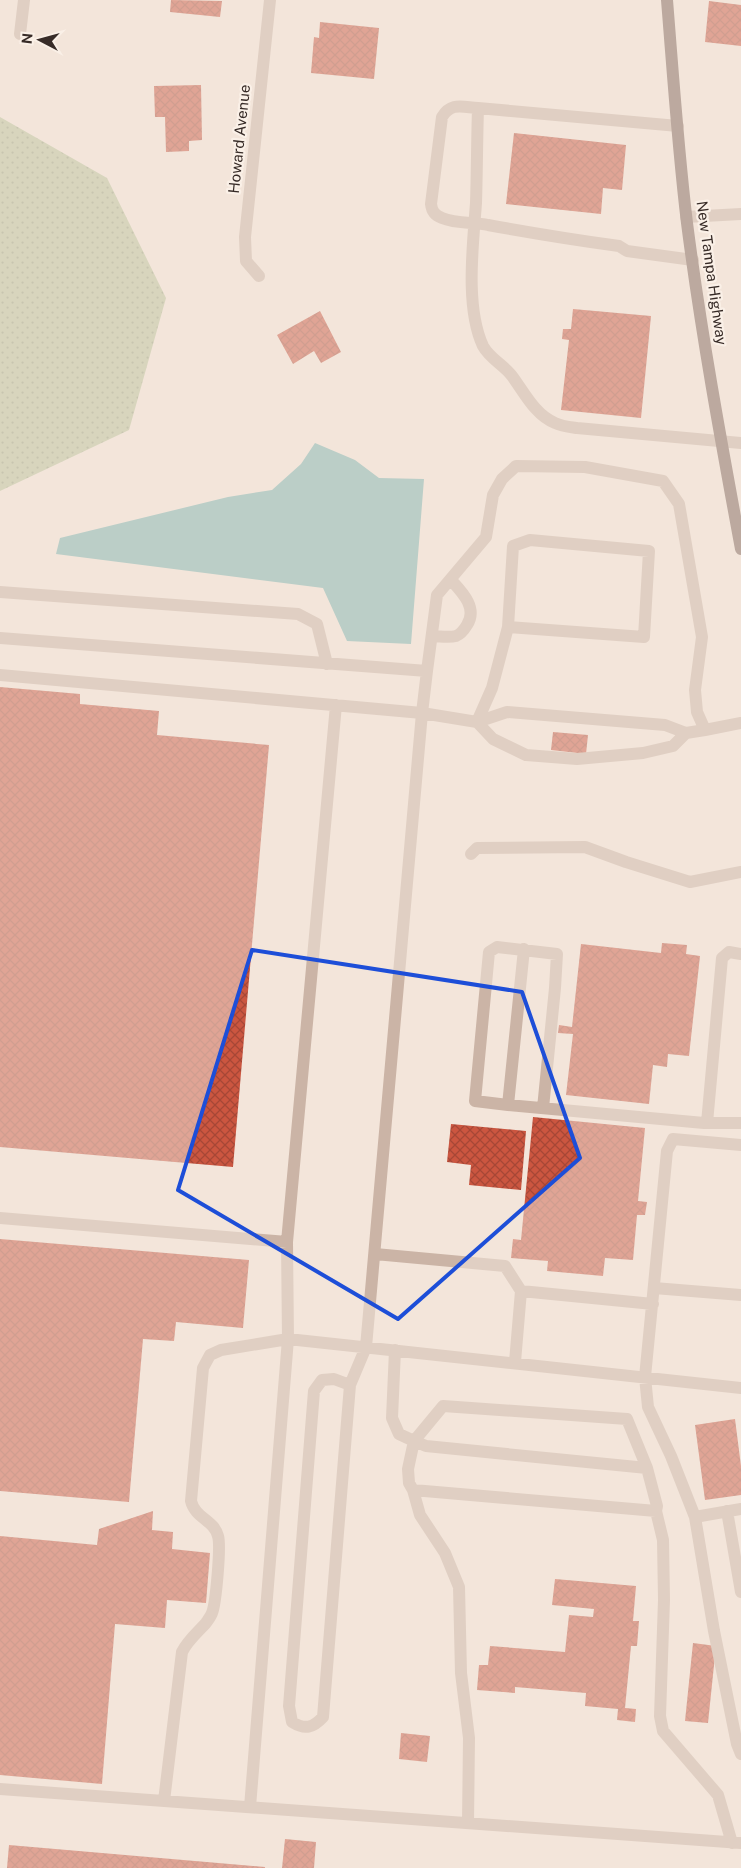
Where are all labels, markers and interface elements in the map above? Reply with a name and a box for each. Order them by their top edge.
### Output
north arrow [15,15,65,65]
text: N [19,32,36,45]
street label: Howard Avenue [225,84,253,194]
street label: New Tampa Highway [693,200,731,346]

